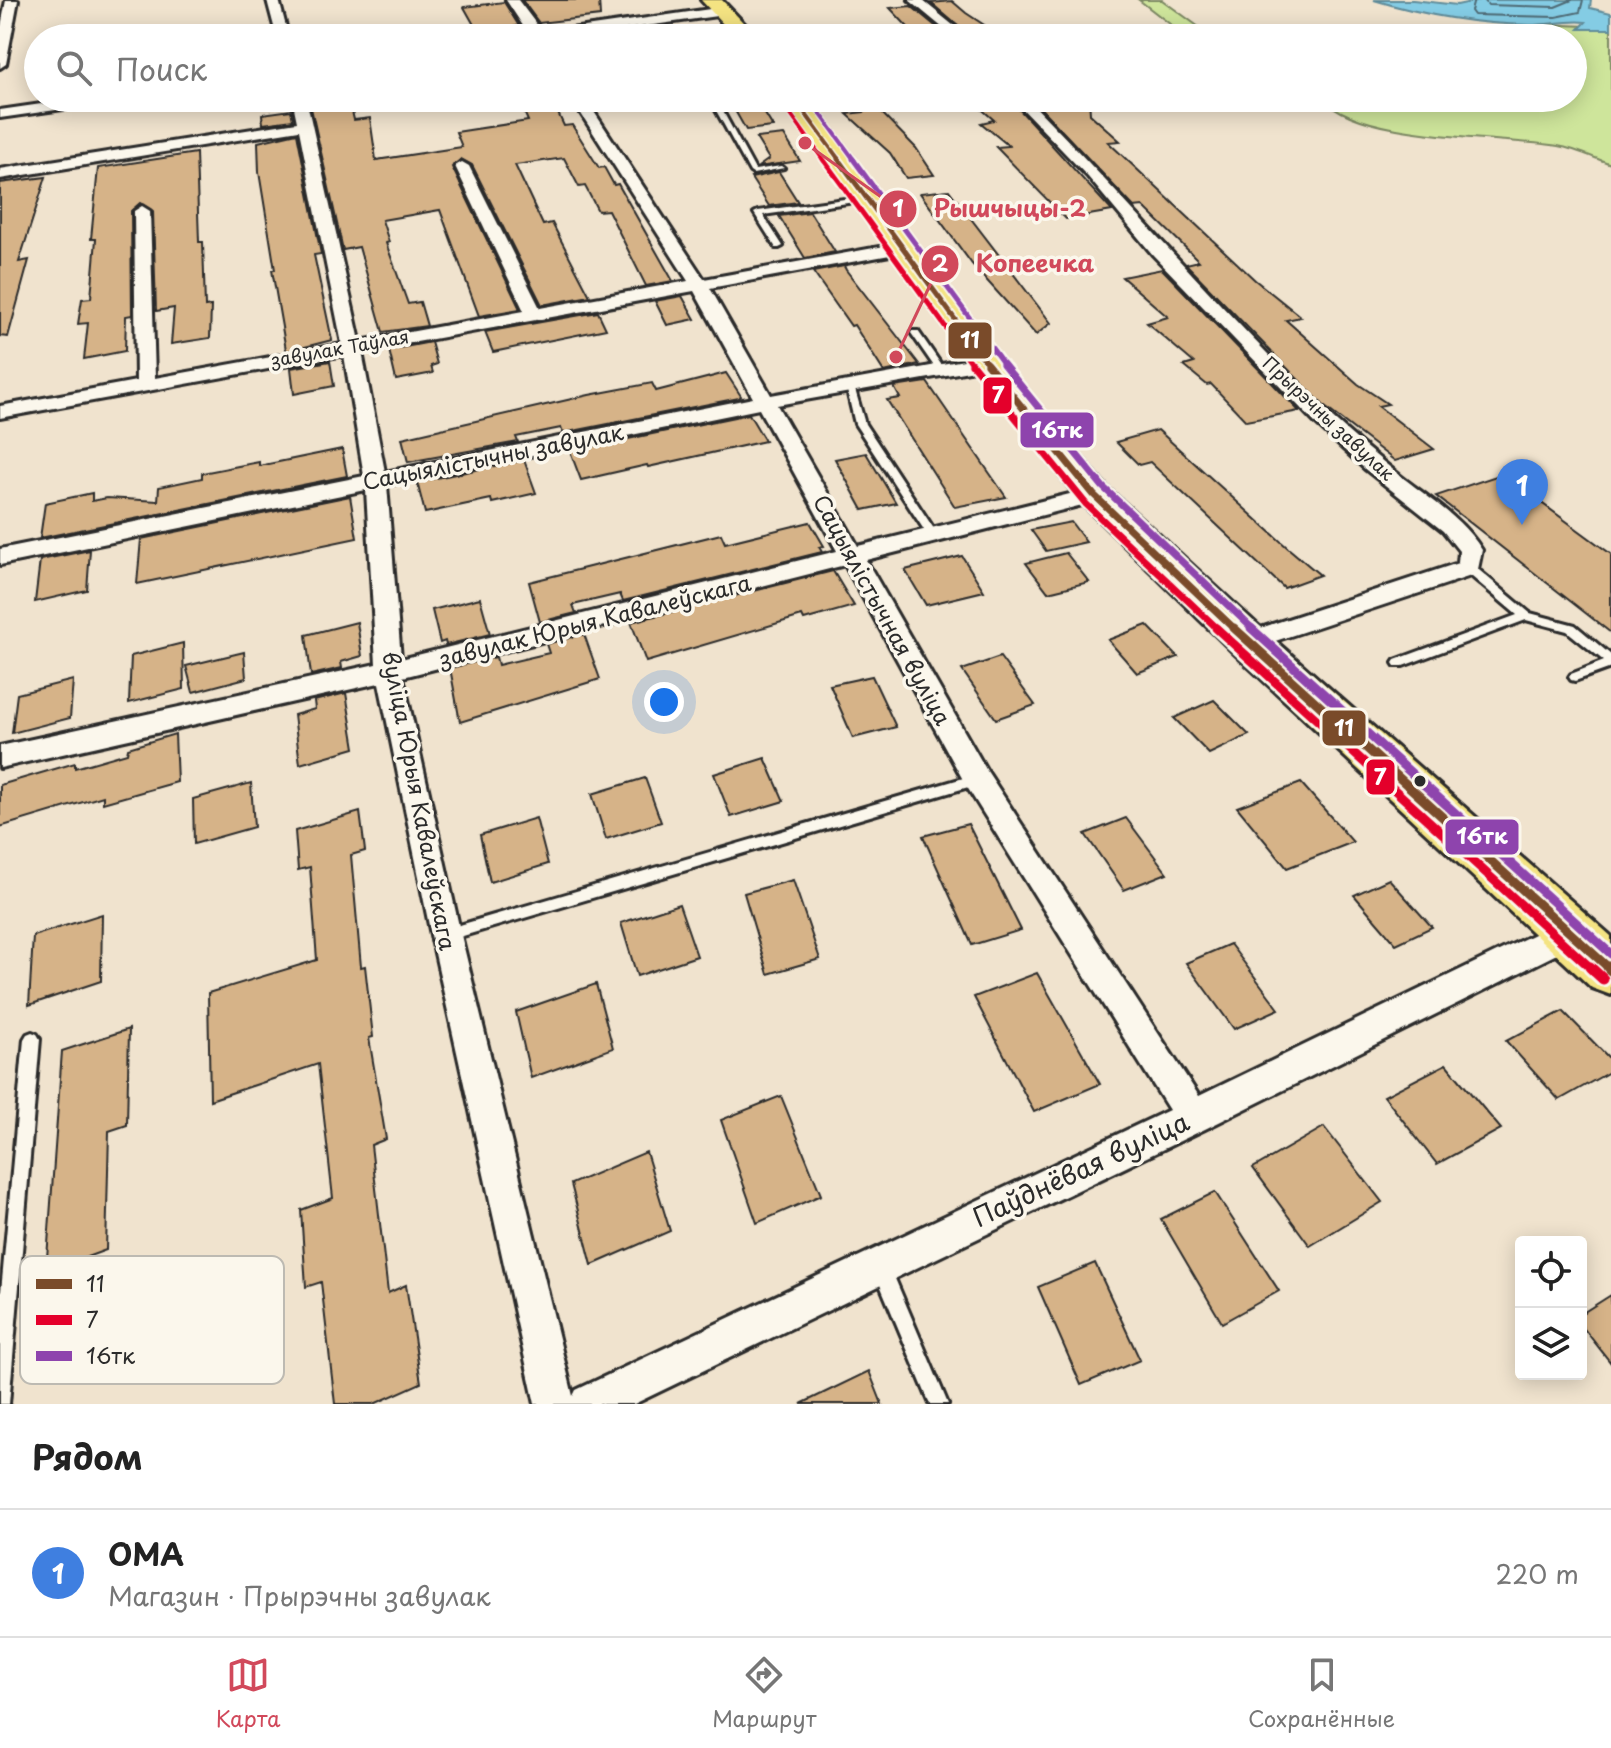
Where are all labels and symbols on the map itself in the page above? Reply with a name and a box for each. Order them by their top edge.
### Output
callout: Рышчыцы-2 [878,185,1102,233]
text: 1 [892,189,904,225]
text: Рышчыцы-2 [934,189,1086,225]
callout: Копеечка [920,240,1110,288]
text: 2 [932,244,949,280]
text: Копеечка [976,244,1094,280]
line badge: 11 [947,321,993,360]
street label: завулак Таўлая [268,322,411,373]
text: 11 [960,322,980,355]
street label: Прырэчны завулак [1257,350,1401,486]
line badge: 7 [982,376,1013,415]
text: 7 [992,377,1005,410]
line badge: 16тк [1019,411,1095,449]
text: 16тк [1031,412,1084,445]
street label: Сацыялістычны завулак [360,414,627,497]
pin: 1 [1496,459,1548,525]
street label: Сацыялістычная вуліца [806,488,961,731]
street label: завулак Юрыя Кавалеўскага [434,565,754,675]
street label: вуліца Юрыя Кавалеўскага [375,649,466,953]
your location [644,682,684,722]
line badge: 11 [1321,709,1367,747]
text: 11 [1334,710,1354,743]
line badge: 7 [1365,758,1396,796]
text: 7 [1374,759,1387,792]
unlabelled marker [1412,773,1428,789]
line badge: 16тк [1444,818,1520,856]
text: 16тк [1456,818,1509,851]
street label: Паўднёвая вуліца [966,1101,1195,1236]
legend [20,1256,284,1384]
text: 11 [86,1266,104,1299]
text: 7 [86,1302,99,1335]
text: 16тк [86,1338,136,1371]

